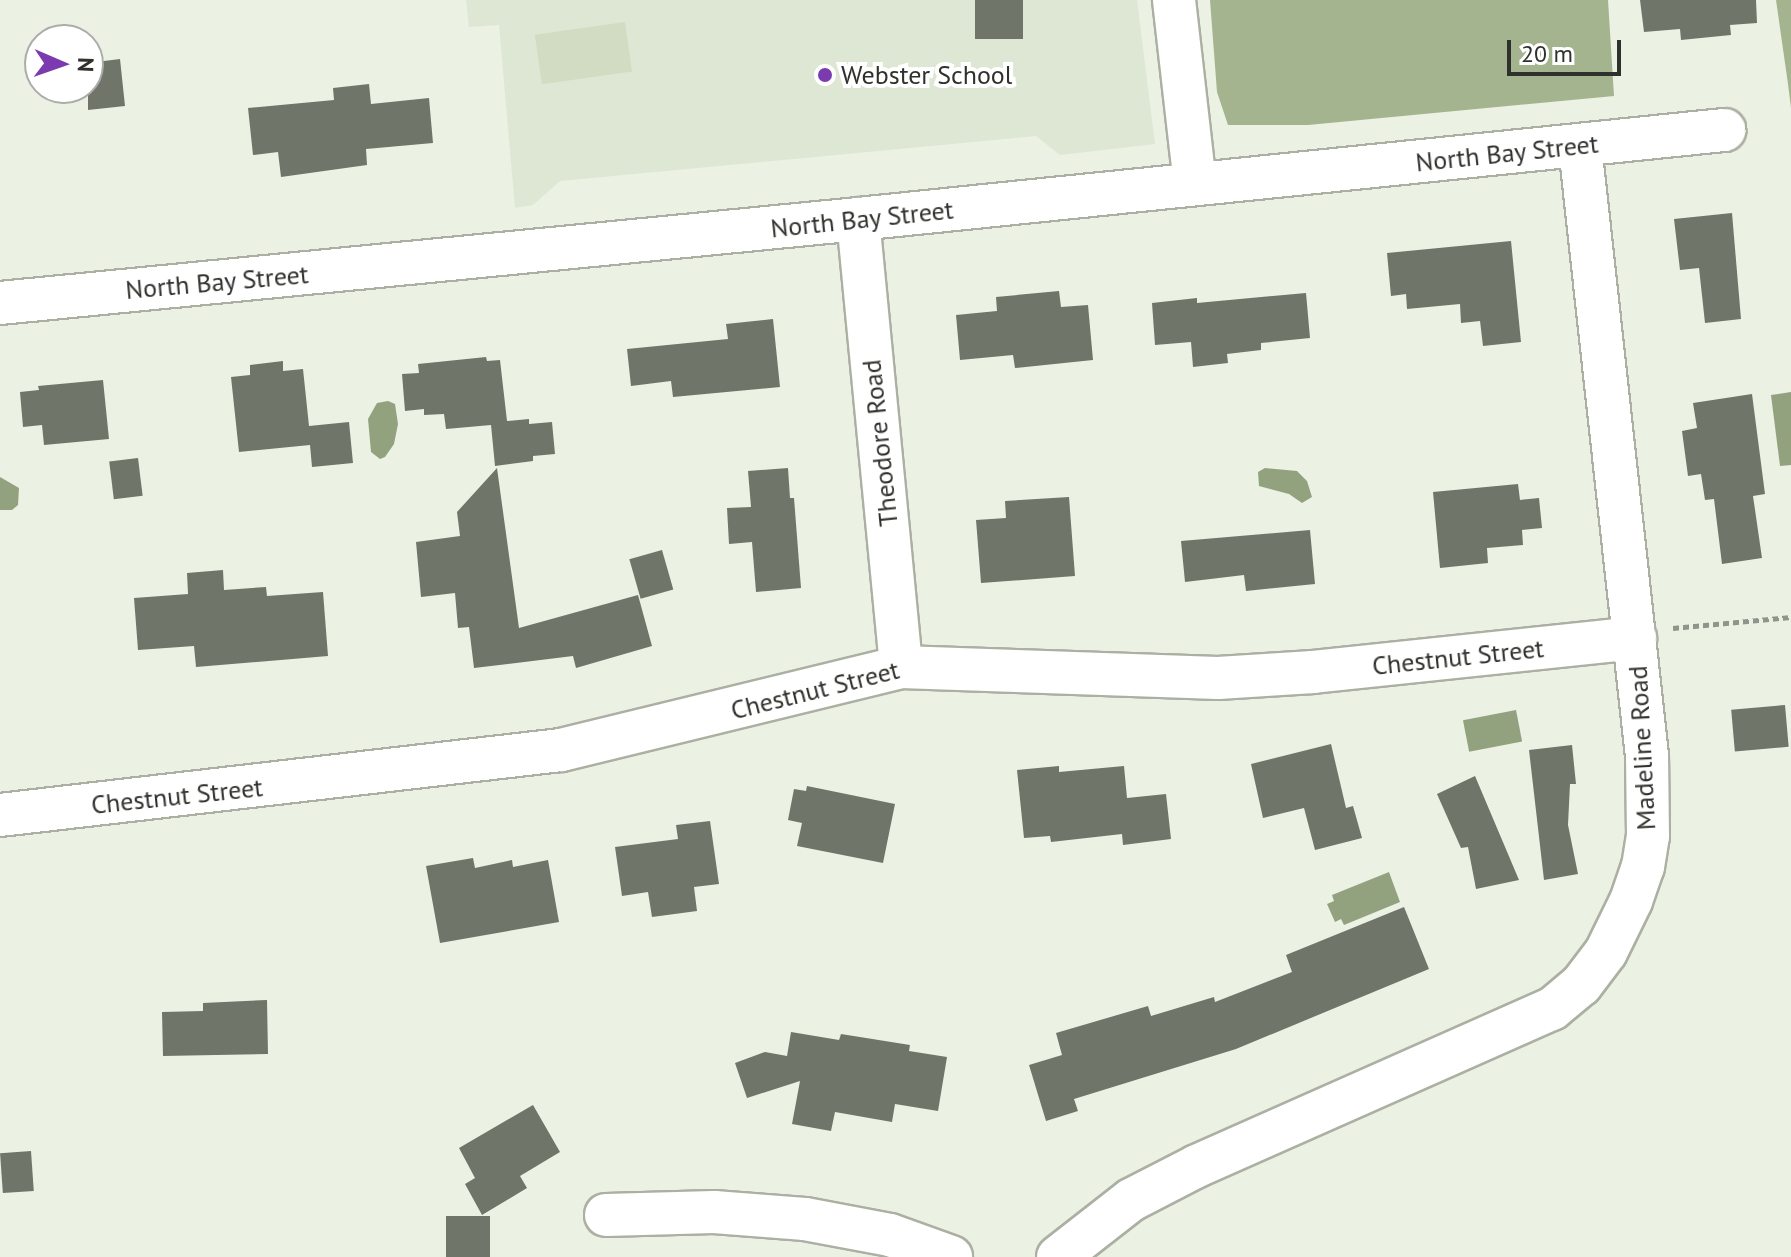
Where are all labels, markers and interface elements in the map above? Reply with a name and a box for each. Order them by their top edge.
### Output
north arrow [24,24,104,104]
scale bar [1511,24,1625,74]
text: 20 m [1521,38,1573,69]
text: N [72,57,100,72]
place label: Webster School [841,59,1012,91]
marker: Webster School [816,66,834,84]
street label: North Bay Street [1414,128,1600,178]
street label: North Bay Street [769,194,955,244]
street label: North Bay Street [124,258,310,306]
street label: Theodore Road [856,358,904,528]
street label: Chestnut Street [1371,632,1545,682]
street label: Chestnut Street [728,654,902,726]
street label: Madeline Road [1622,665,1662,831]
street label: Chestnut Street [90,771,264,821]

